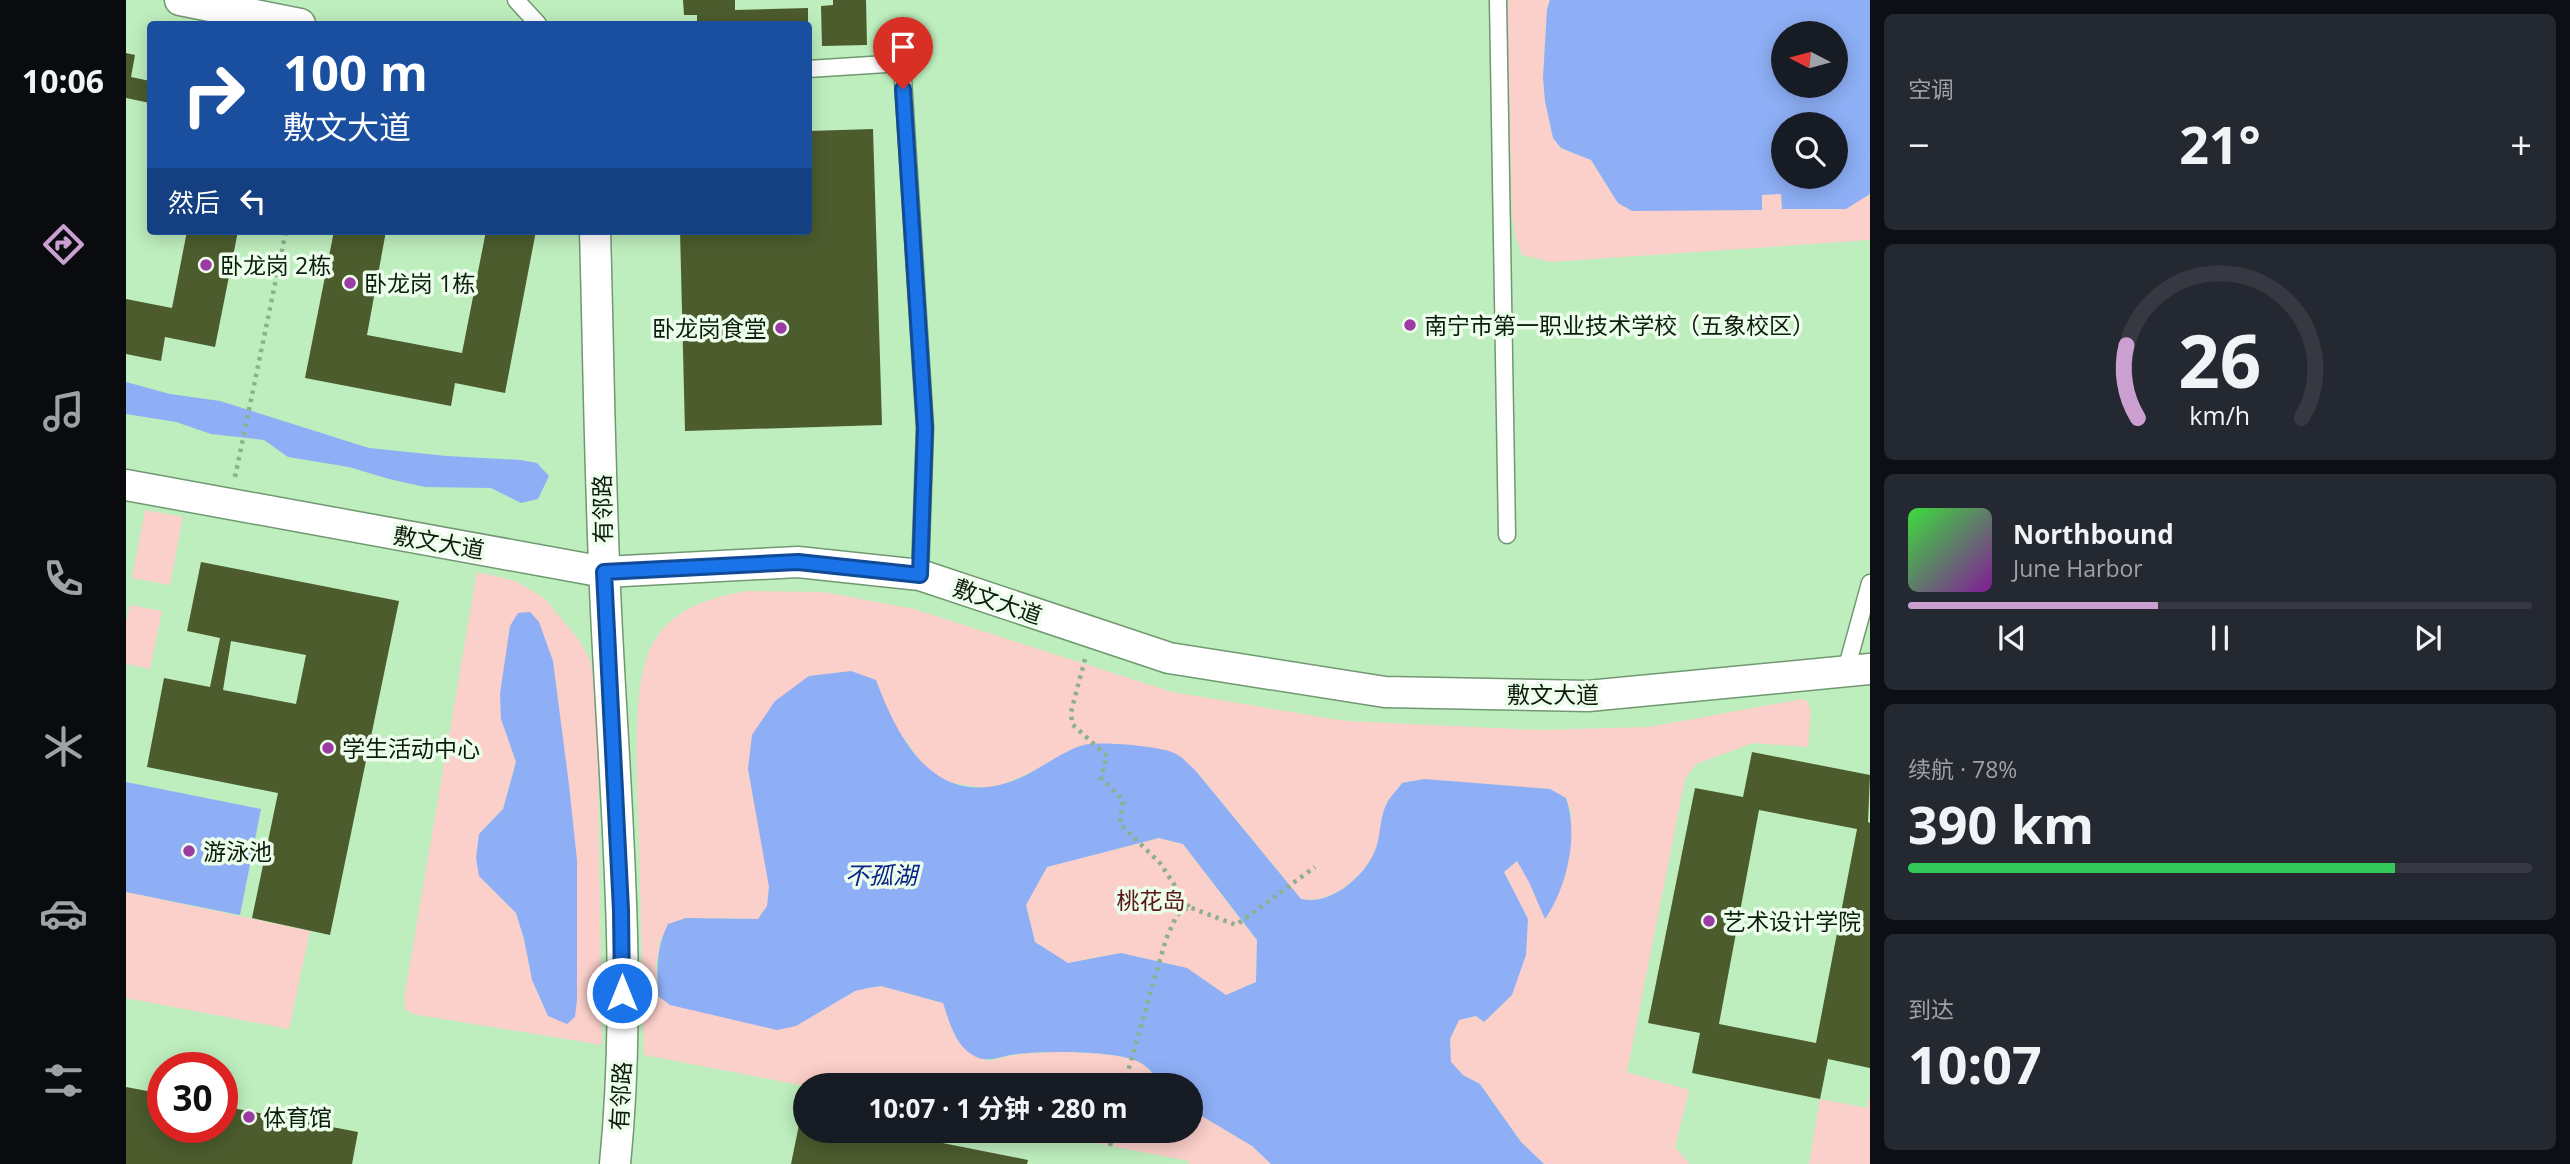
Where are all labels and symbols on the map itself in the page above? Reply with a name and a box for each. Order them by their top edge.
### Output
pin [873,17,933,89]
north arrow [1771,21,1848,98]
place label: 卧龙岗 2栋 [220,249,331,281]
marker: 卧龙岗 2栋 [198,257,214,273]
place label: 卧龙岗 1栋 [364,267,475,299]
marker: 卧龙岗 1栋 [342,275,358,291]
place label: 南宁市第一职业技术学校（五象校区） [1424,309,1815,341]
place label: 卧龙岗食堂 [652,312,767,344]
marker: 南宁市第一职业技术学校（五象校区） [1402,317,1418,333]
marker: 卧龙岗食堂 [773,320,789,336]
street label: 有邻路 [585,474,619,544]
street label: 敷文大道 [391,518,487,566]
street label: 敷文大道 [949,571,1047,631]
street label: 敷文大道 [1507,678,1599,710]
place label: 学生活动中心 [342,732,480,764]
marker: 学生活动中心 [320,740,336,756]
place label: 游泳池 [203,835,272,867]
marker: 游泳池 [181,843,197,859]
water label: 不孤湖 [845,858,921,891]
park label: 桃花岛 [1117,884,1186,916]
place label: 艺术设计学院 [1723,905,1861,937]
marker: 艺术设计学院 [1701,913,1717,929]
position arrow [585,956,659,1030]
speed limit sign: 30 [147,1052,238,1143]
street label: 有邻路 [602,1061,638,1131]
place label: 体育馆 [263,1101,332,1133]
marker: 体育馆 [241,1109,257,1125]

